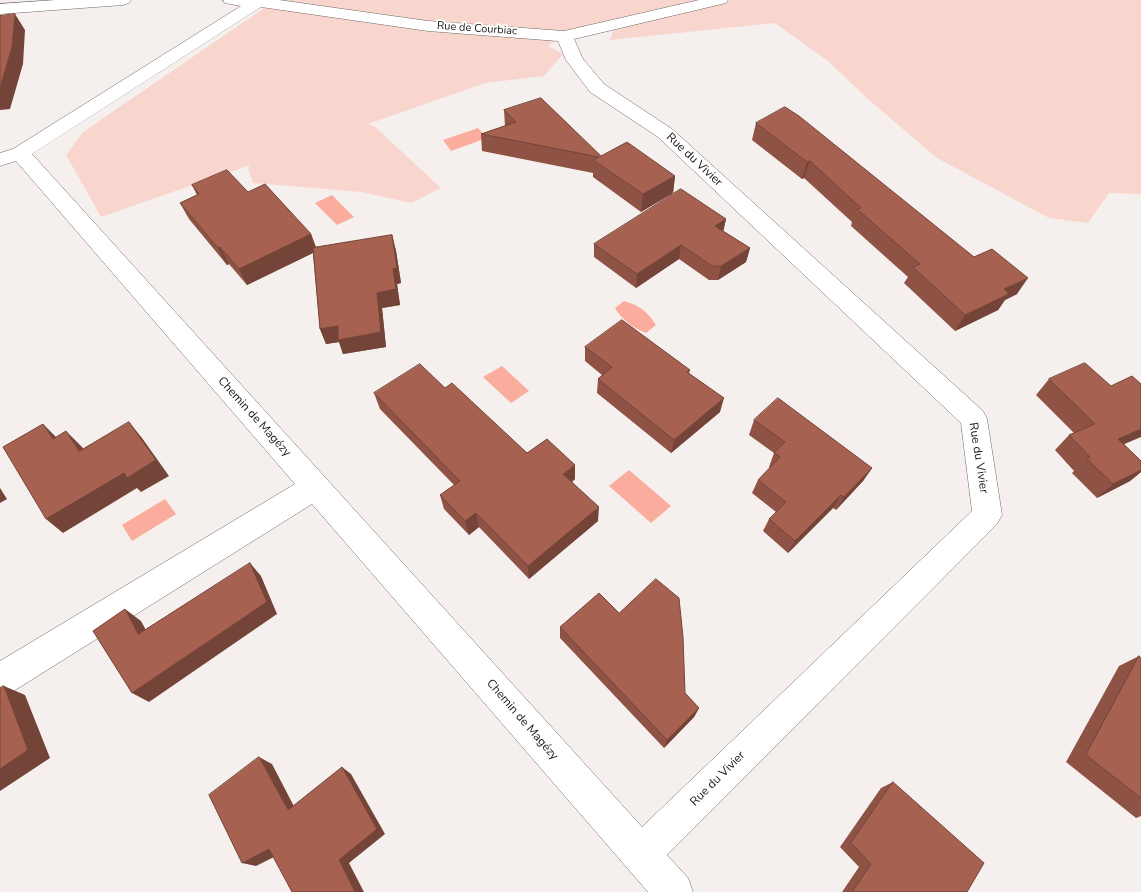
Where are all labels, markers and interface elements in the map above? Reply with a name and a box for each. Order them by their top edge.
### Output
street label: Rue de Courbiac [436,20,518,38]
street label: Rue du Vivier [663,130,725,190]
street label: Chemin de Magézy [214,374,294,460]
street label: Rue du Vivier [965,421,991,495]
street label: Chemin de Magézy [483,677,561,763]
street label: Rue du Vivier [688,749,748,809]

